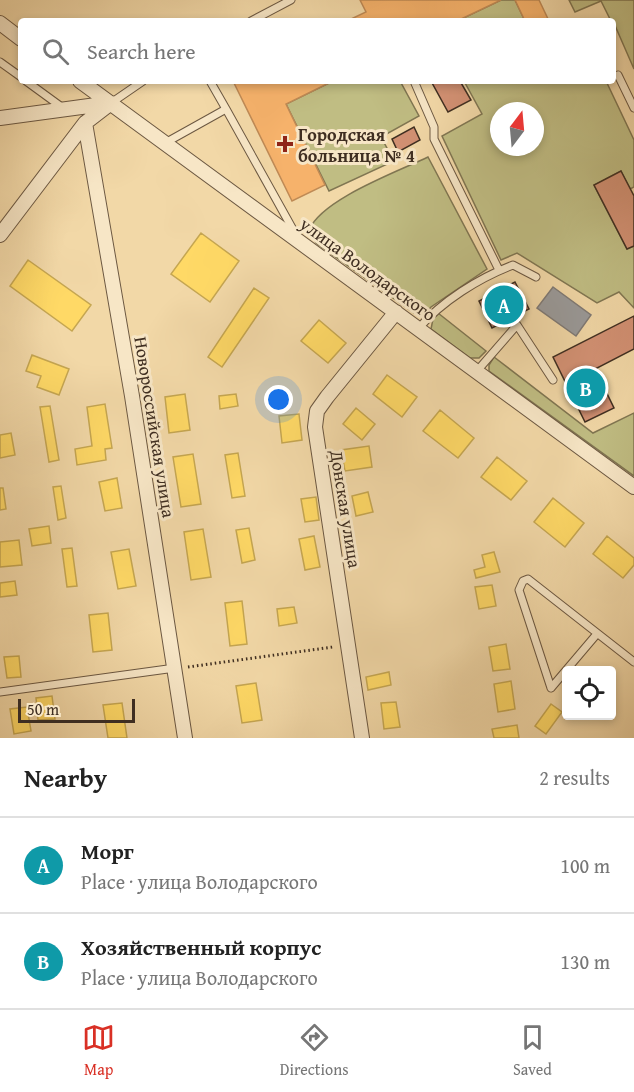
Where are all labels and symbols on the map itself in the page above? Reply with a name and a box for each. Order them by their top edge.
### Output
north arrow [490,102,544,156]
place label: Городская больница № 4 [298,121,415,169]
marker: Городская больница № 4 [276,135,294,153]
street label: улица Володарского [294,210,442,328]
pin: A [484,282,524,328]
street label: Новороссийская улица [127,335,183,520]
pin: B [566,366,606,410]
your location [264,385,293,414]
street label: Донская улица [323,447,369,570]
scale bar [18,696,135,724]

